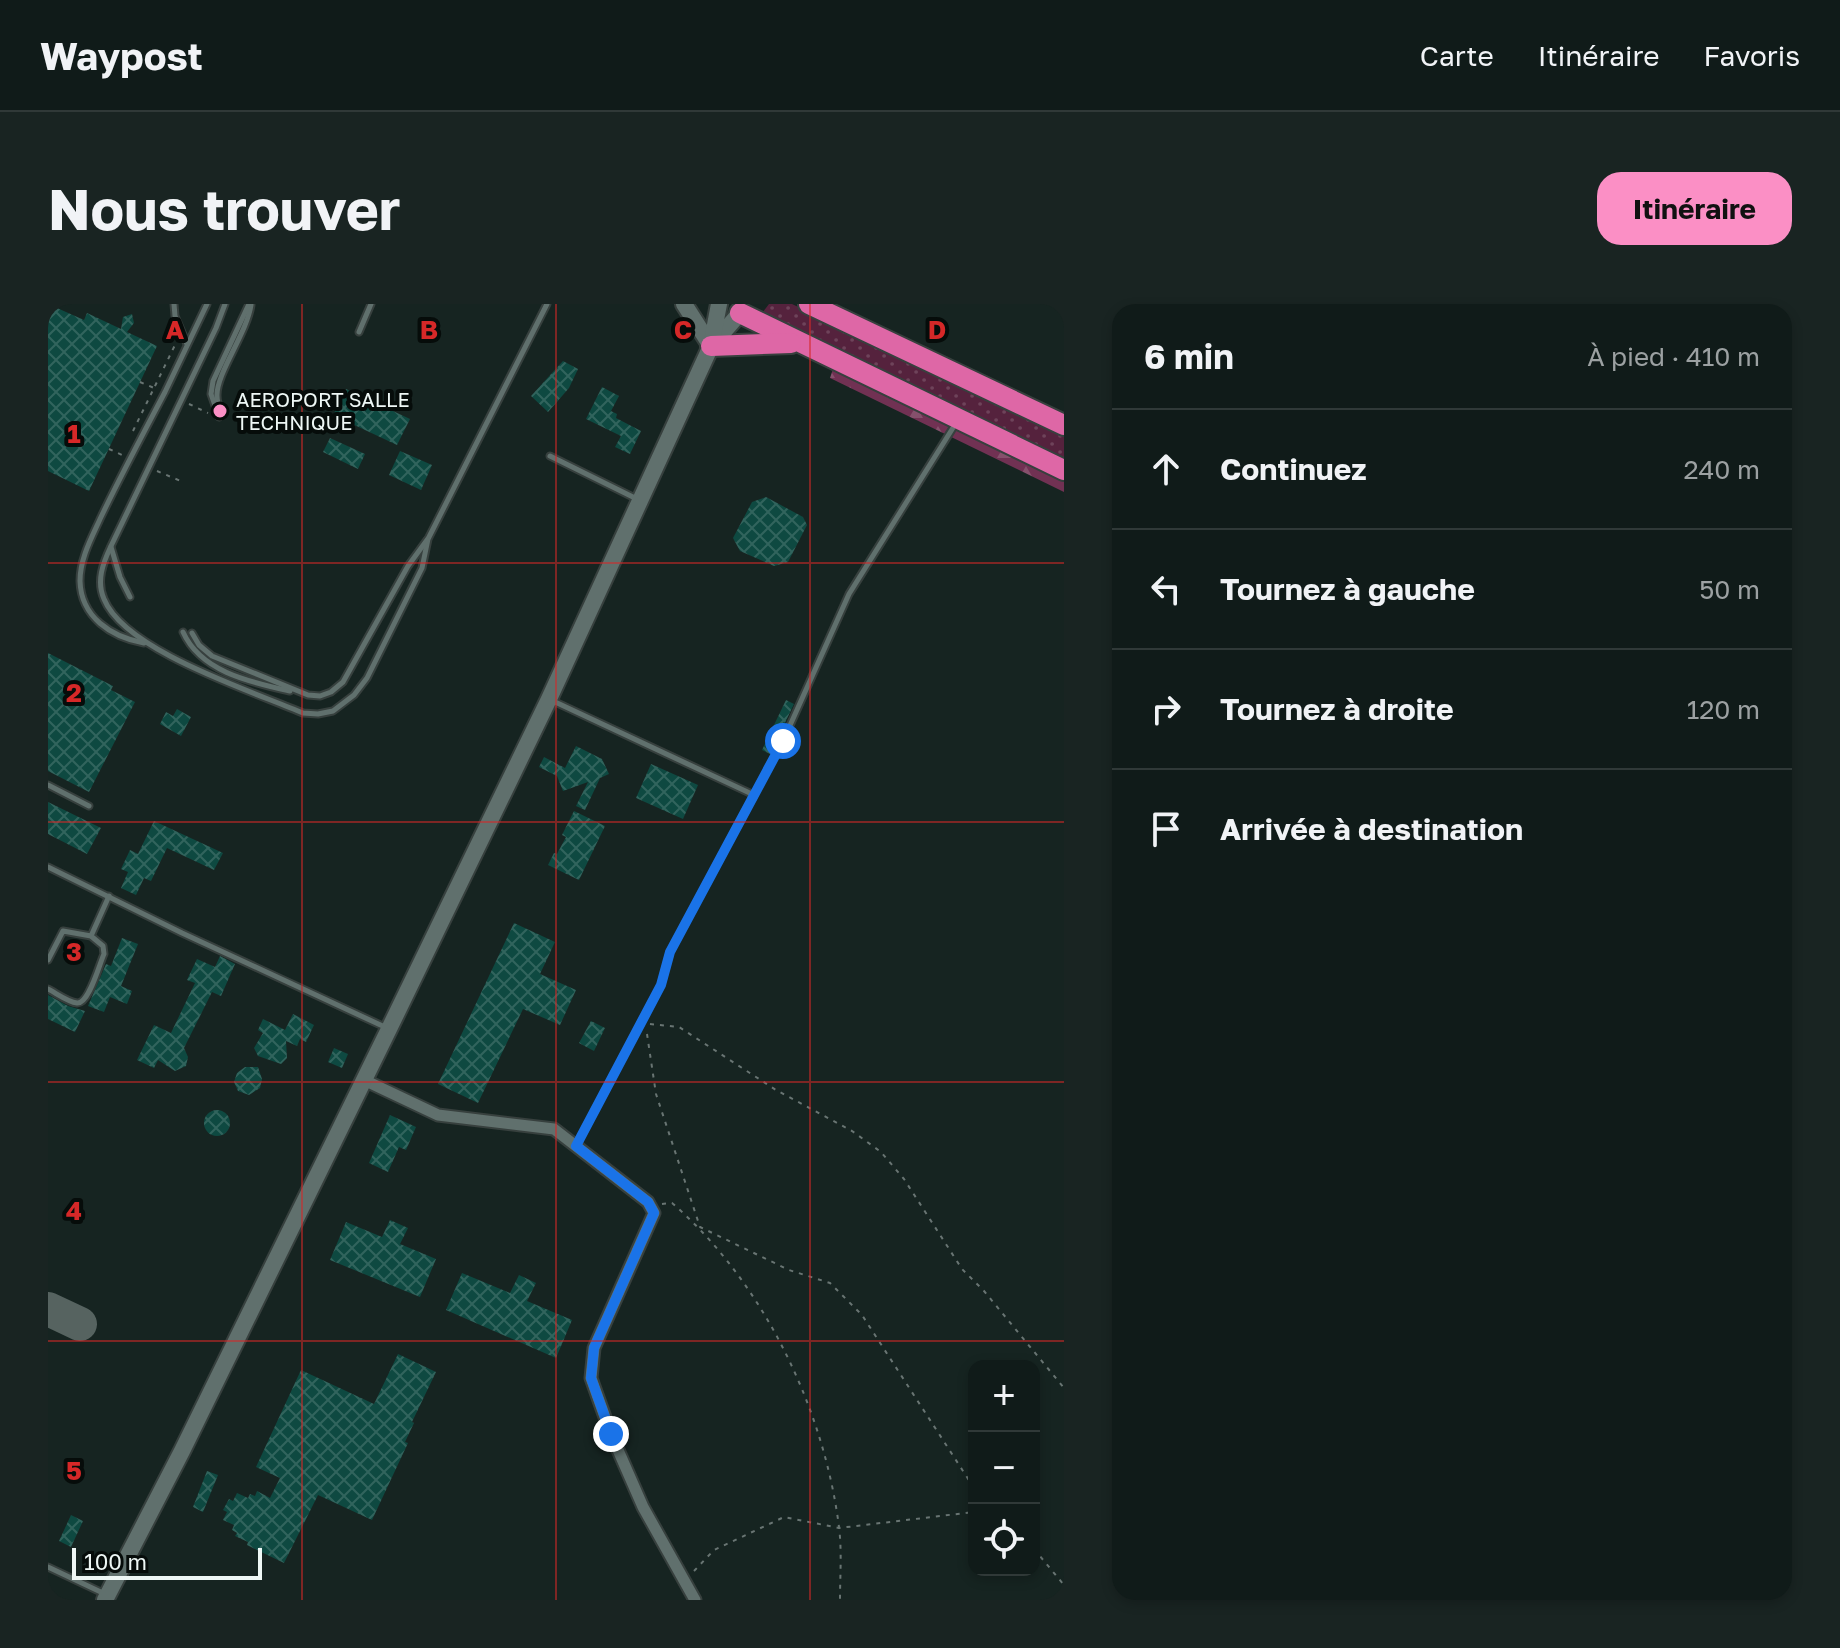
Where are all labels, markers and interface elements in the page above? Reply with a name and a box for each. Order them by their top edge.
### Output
text: Waypost [40,33,203,78]
text: Carte [1420,39,1494,72]
text: Itinéraire [1538,39,1659,72]
text: Favoris [1703,39,1800,72]
button: Itinéraire [1597,172,1792,245]
text: Nous trouver [48,175,401,242]
text: A [166,314,185,345]
text: B [420,314,438,345]
text: C [674,314,692,345]
text: D [928,314,946,345]
text: 6 min [1144,336,1234,376]
text: À pied · 410 m [1587,341,1760,372]
place label: AEROPORT SALLE TECHNIQUE [236,387,410,434]
marker: AEROPORT SALLE TECHNIQUE [211,402,229,420]
text: 1 [67,418,81,449]
icon: ahead [1144,447,1188,491]
text: Continuez [1220,451,1367,487]
text: 240 m [1683,454,1760,485]
icon: left [1144,567,1188,611]
text: Tournez à gauche [1220,571,1475,607]
text: 50 m [1699,574,1760,605]
text: 2 [66,677,82,708]
icon: right [1144,687,1188,731]
text: Tournez à droite [1220,691,1454,727]
text: 120 m [1687,694,1760,725]
route start [765,723,801,759]
icon: arrive [1144,807,1188,851]
text: Arrivée à destination [1220,811,1523,847]
text: 3 [66,936,82,967]
text: 4 [66,1195,82,1226]
map controls [968,1360,1040,1576]
button: + [968,1360,1040,1432]
route end [593,1416,629,1452]
button: − [968,1432,1040,1504]
text: 5 [66,1455,82,1486]
button: locate [968,1504,1040,1576]
scale bar [72,1544,262,1580]
text: 100 m [84,1548,147,1575]

